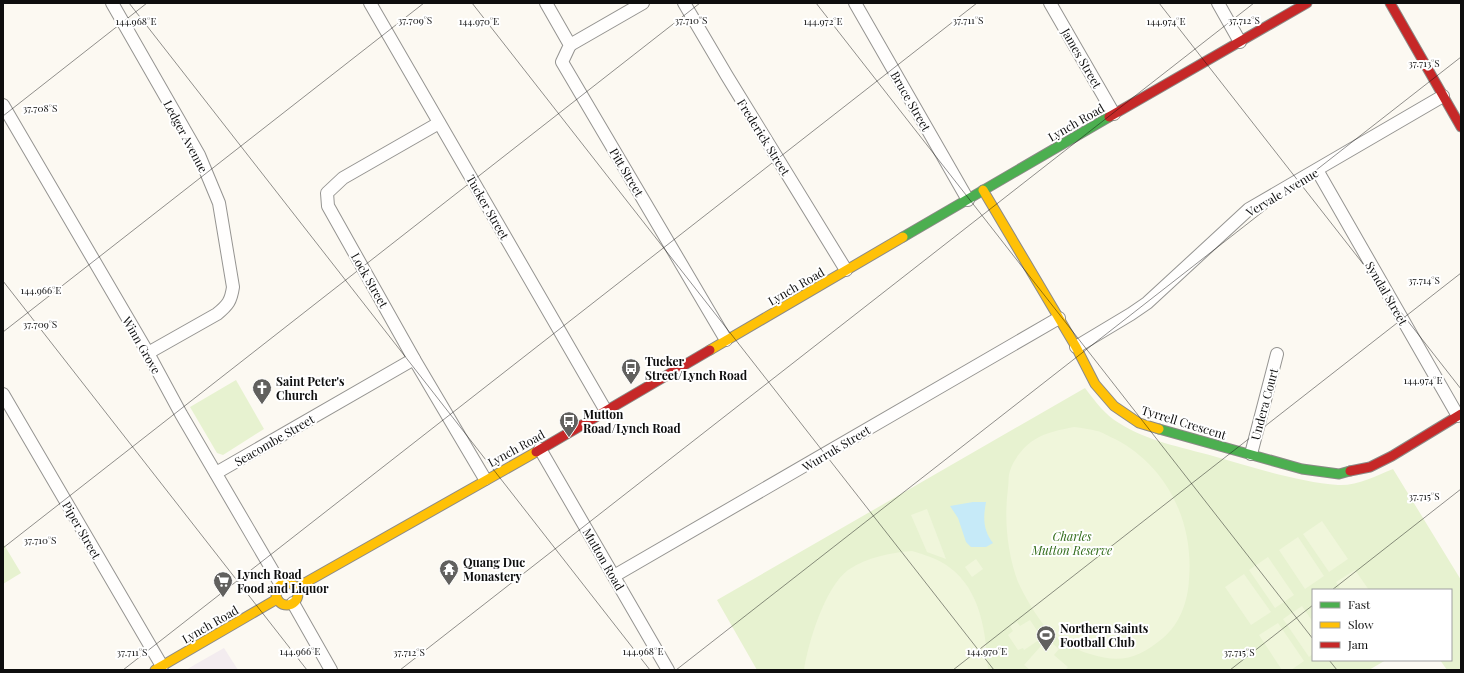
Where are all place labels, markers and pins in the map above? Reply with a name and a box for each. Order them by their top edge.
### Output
place label: Tucker Street/Lynch Road [645,353,747,383]
bus stop icon: Tucker Street/Lynch Road [620,357,642,385]
place label: Saint Peter's Church [276,373,345,403]
church icon: Saint Peter's Church [251,377,273,405]
place label: Mutton Road/Lynch Road [583,406,681,436]
bus stop icon: Mutton Road/Lynch Road [558,410,580,438]
place label: Quang Duc Monastery [463,554,525,584]
temple icon: Quang Duc Monastery [438,558,460,586]
place label: Lynch Road Food and Liquor [237,566,329,596]
supermarket icon: Lynch Road Food and Liquor [212,570,234,598]
place label: Northern Saints Football Club [1060,620,1149,650]
sports icon: Northern Saints Football Club [1035,624,1057,652]

